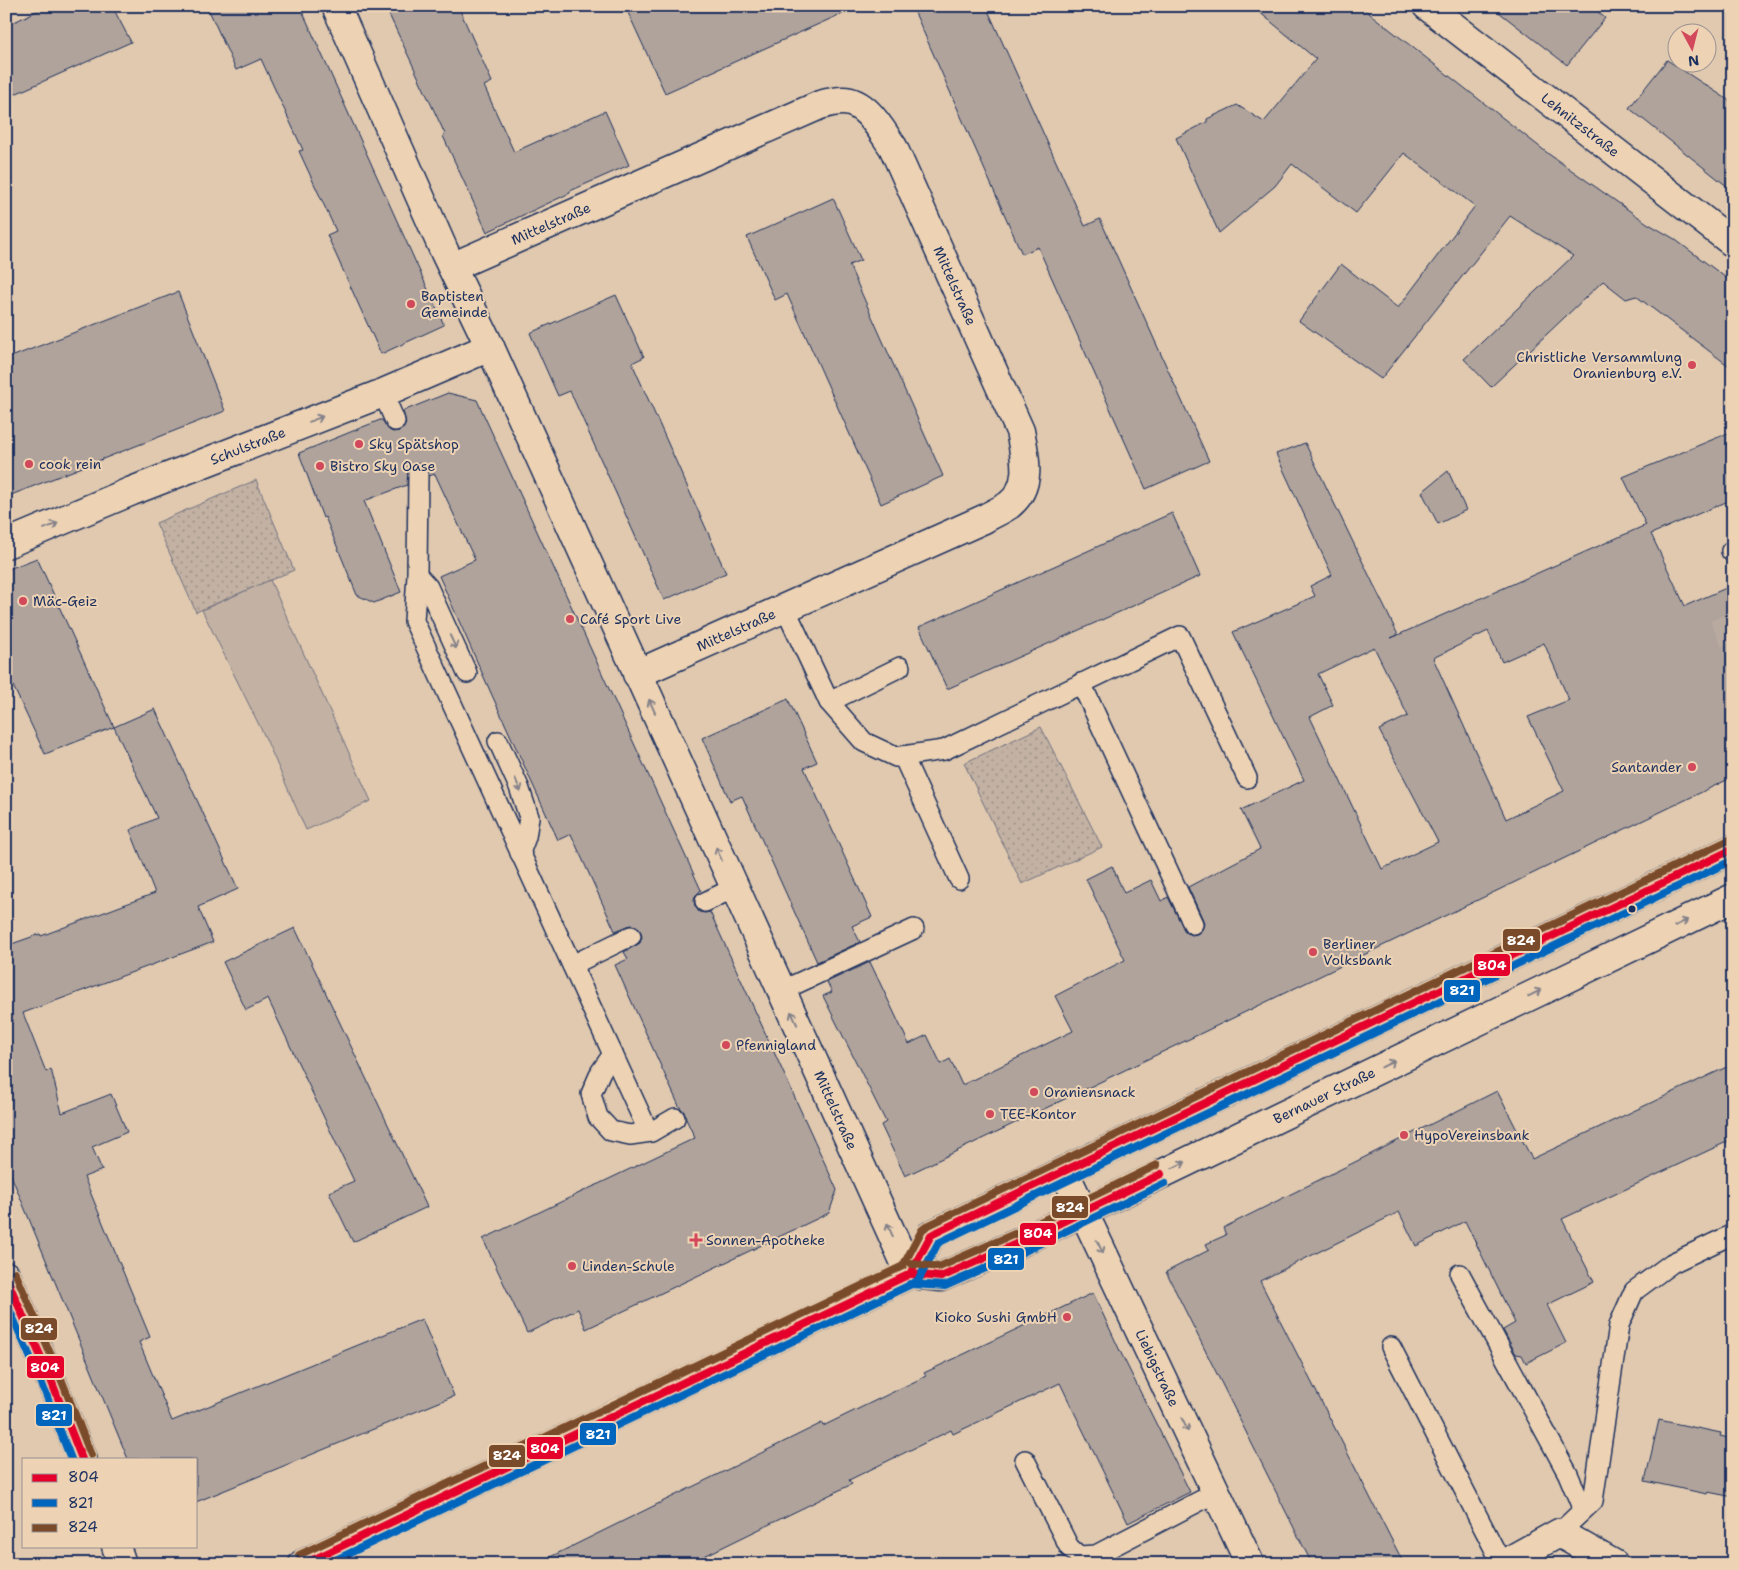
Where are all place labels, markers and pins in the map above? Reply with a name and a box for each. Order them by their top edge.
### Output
place label: Baptisten Gemeinde [421,287,488,321]
marker: Baptisten Gemeinde [405,298,417,310]
place label: Christliche Versammlung Oranienburg e.V. [1516,348,1682,382]
marker: Christliche Versammlung Oranienburg e.V. [1686,359,1698,371]
place label: Sky Spätshop [369,435,459,453]
marker: Sky Spätshop [353,438,365,450]
place label: cook rein [39,455,102,473]
place label: Bistro Sky Oase [330,457,435,475]
marker: cook rein [23,458,35,470]
marker: Bistro Sky Oase [314,460,326,472]
place label: Mäc-Geiz [33,592,98,610]
marker: Mäc-Geiz [17,595,29,607]
place label: Café Sport Live [580,610,681,628]
marker: Café Sport Live [564,613,576,625]
place label: Santander [1611,758,1682,776]
marker: Santander [1686,761,1698,773]
unlabelled marker [1627,904,1637,914]
place label: Berliner Volksbank [1323,935,1392,969]
marker: Berliner Volksbank [1307,946,1319,958]
place label: Pfennigland [736,1036,816,1054]
marker: Pfennigland [720,1039,732,1051]
place label: Oraniensnack [1044,1083,1136,1101]
marker: Oraniensnack [1028,1086,1040,1098]
place label: TEE-Kontor [1000,1105,1077,1123]
marker: TEE-Kontor [984,1108,996,1120]
place label: HypoVereinsbank [1414,1126,1530,1144]
marker: HypoVereinsbank [1398,1129,1410,1141]
place label: Sonnen-Apotheke [706,1231,825,1249]
marker: Sonnen-Apotheke [690,1234,702,1246]
place label: Linden-Schule [582,1257,675,1275]
marker: Linden-Schule [566,1260,578,1272]
place label: Kioko Sushi GmbH [935,1308,1057,1326]
marker: Kioko Sushi GmbH [1061,1311,1073,1323]

